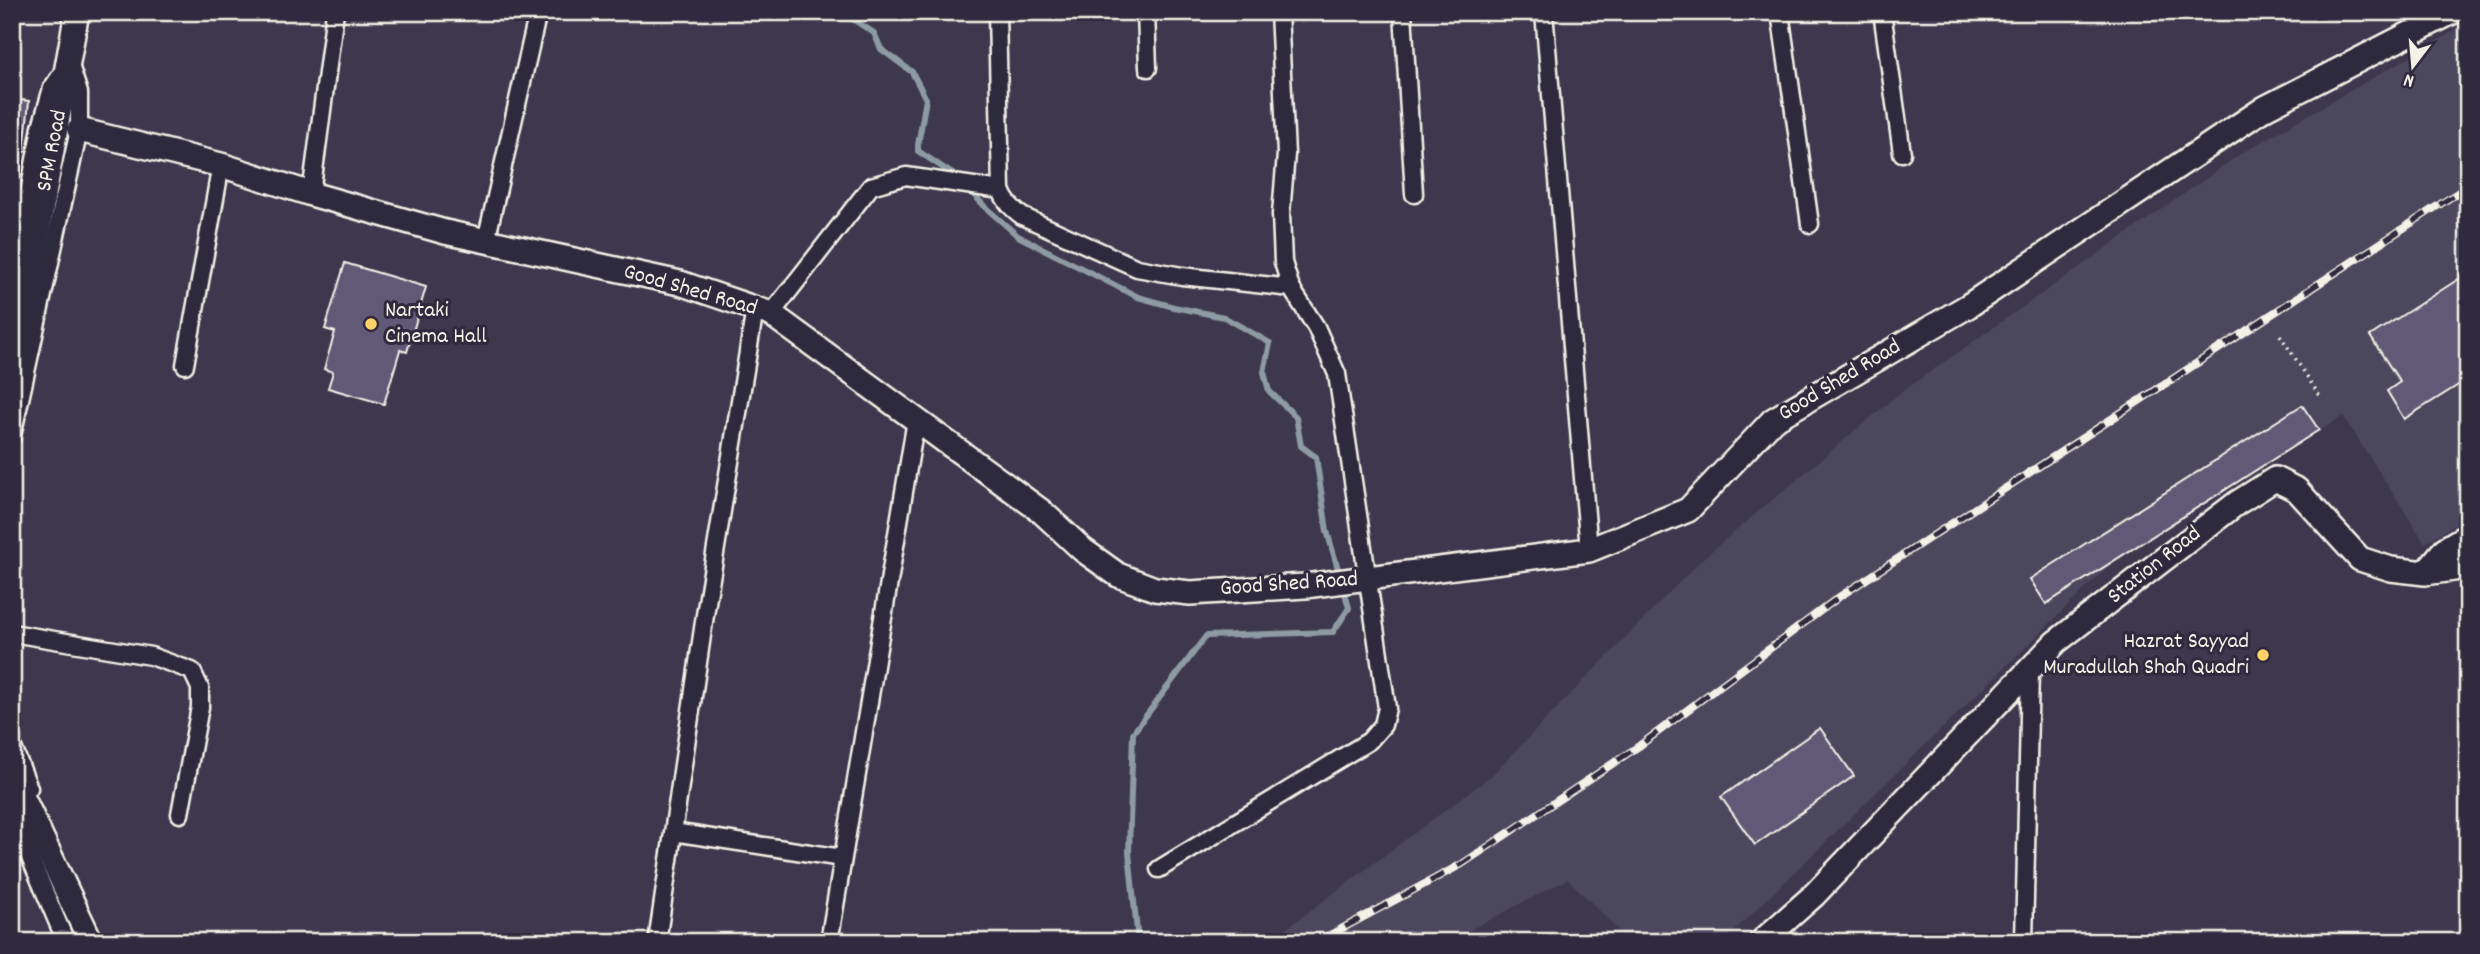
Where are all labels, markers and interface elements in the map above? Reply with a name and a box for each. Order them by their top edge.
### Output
north arrow [2378,32,2448,102]
text: N [2401,65,2418,93]
street label: SPM Road [29,107,77,195]
street label: Good Shed Road [619,256,761,326]
place label: Nartaki Cinema Hall [385,295,487,354]
marker: Nartaki Cinema Hall [363,316,379,332]
street label: Good Shed Road [1772,331,1908,431]
street label: Station Road [2101,519,2209,613]
street label: Good Shed Road [1219,564,1359,606]
place label: Hazrat Sayyad Muradullah Shah Quadri [2043,626,2249,685]
marker: Hazrat Sayyad Muradullah Shah Quadri [2255,647,2271,663]

